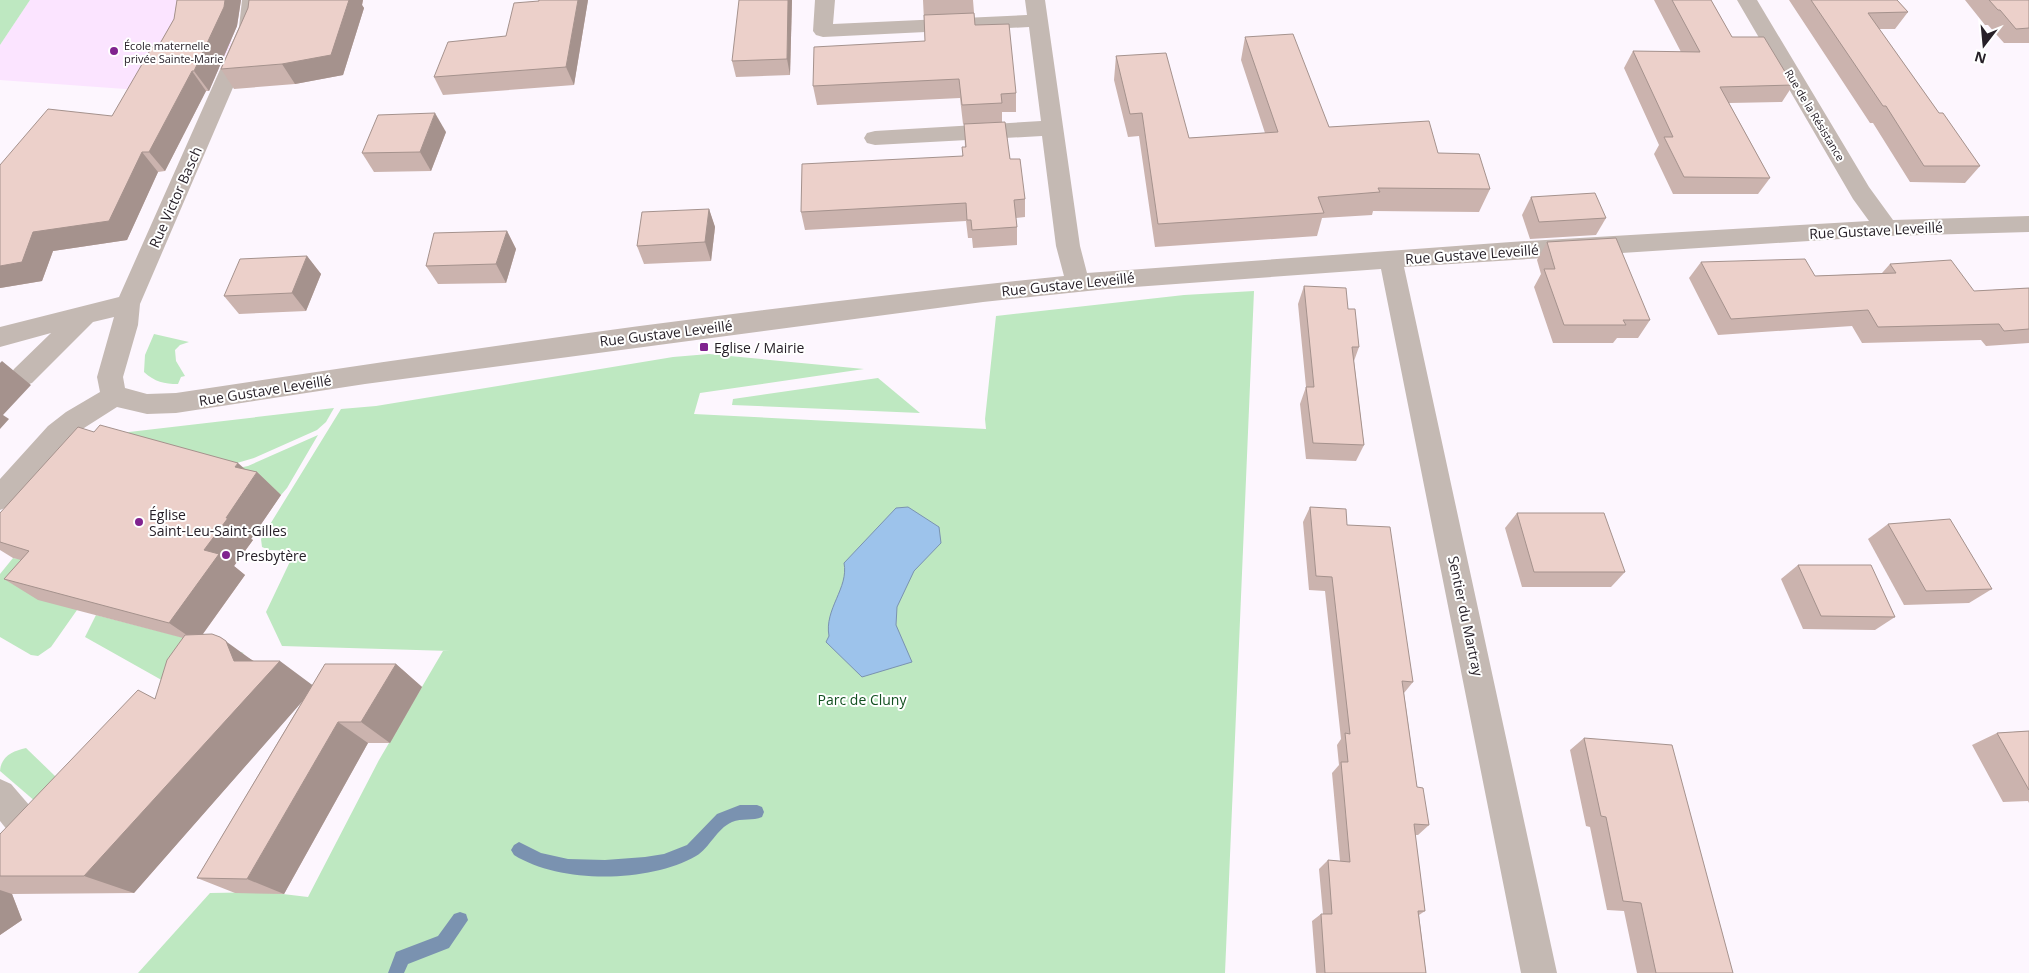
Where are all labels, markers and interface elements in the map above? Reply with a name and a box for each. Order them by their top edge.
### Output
north arrow [1959,20,2009,70]
place label: École maternelle privée Sainte-Marie [124,38,223,66]
marker: École maternelle privée Sainte-Marie [108,45,120,57]
text: N [1972,47,1988,69]
street label: Rue de la Résistance [1782,66,1848,164]
street label: Rue Victor Basch [144,143,206,251]
street label: Rue Gustave Leveillé [1809,217,1943,243]
street label: Rue Gustave Leveillé [1405,240,1540,268]
street label: Rue Gustave Leveillé [1000,268,1136,300]
street label: Rue Gustave Leveillé [598,315,734,351]
place label: Eglise / Mairie [714,338,805,357]
marker: Eglise / Mairie [698,341,710,353]
street label: Rue Gustave Leveillé [197,370,333,410]
place label: Église Saint-Leu-Saint-Gilles [149,505,287,540]
marker: Église Saint-Leu-Saint-Gilles [133,516,145,528]
place label: Presbytère [236,546,307,565]
marker: Presbytère [220,549,232,561]
street label: Sentier du Martray [1444,554,1488,679]
park label: Parc de Cluny [818,690,907,709]

